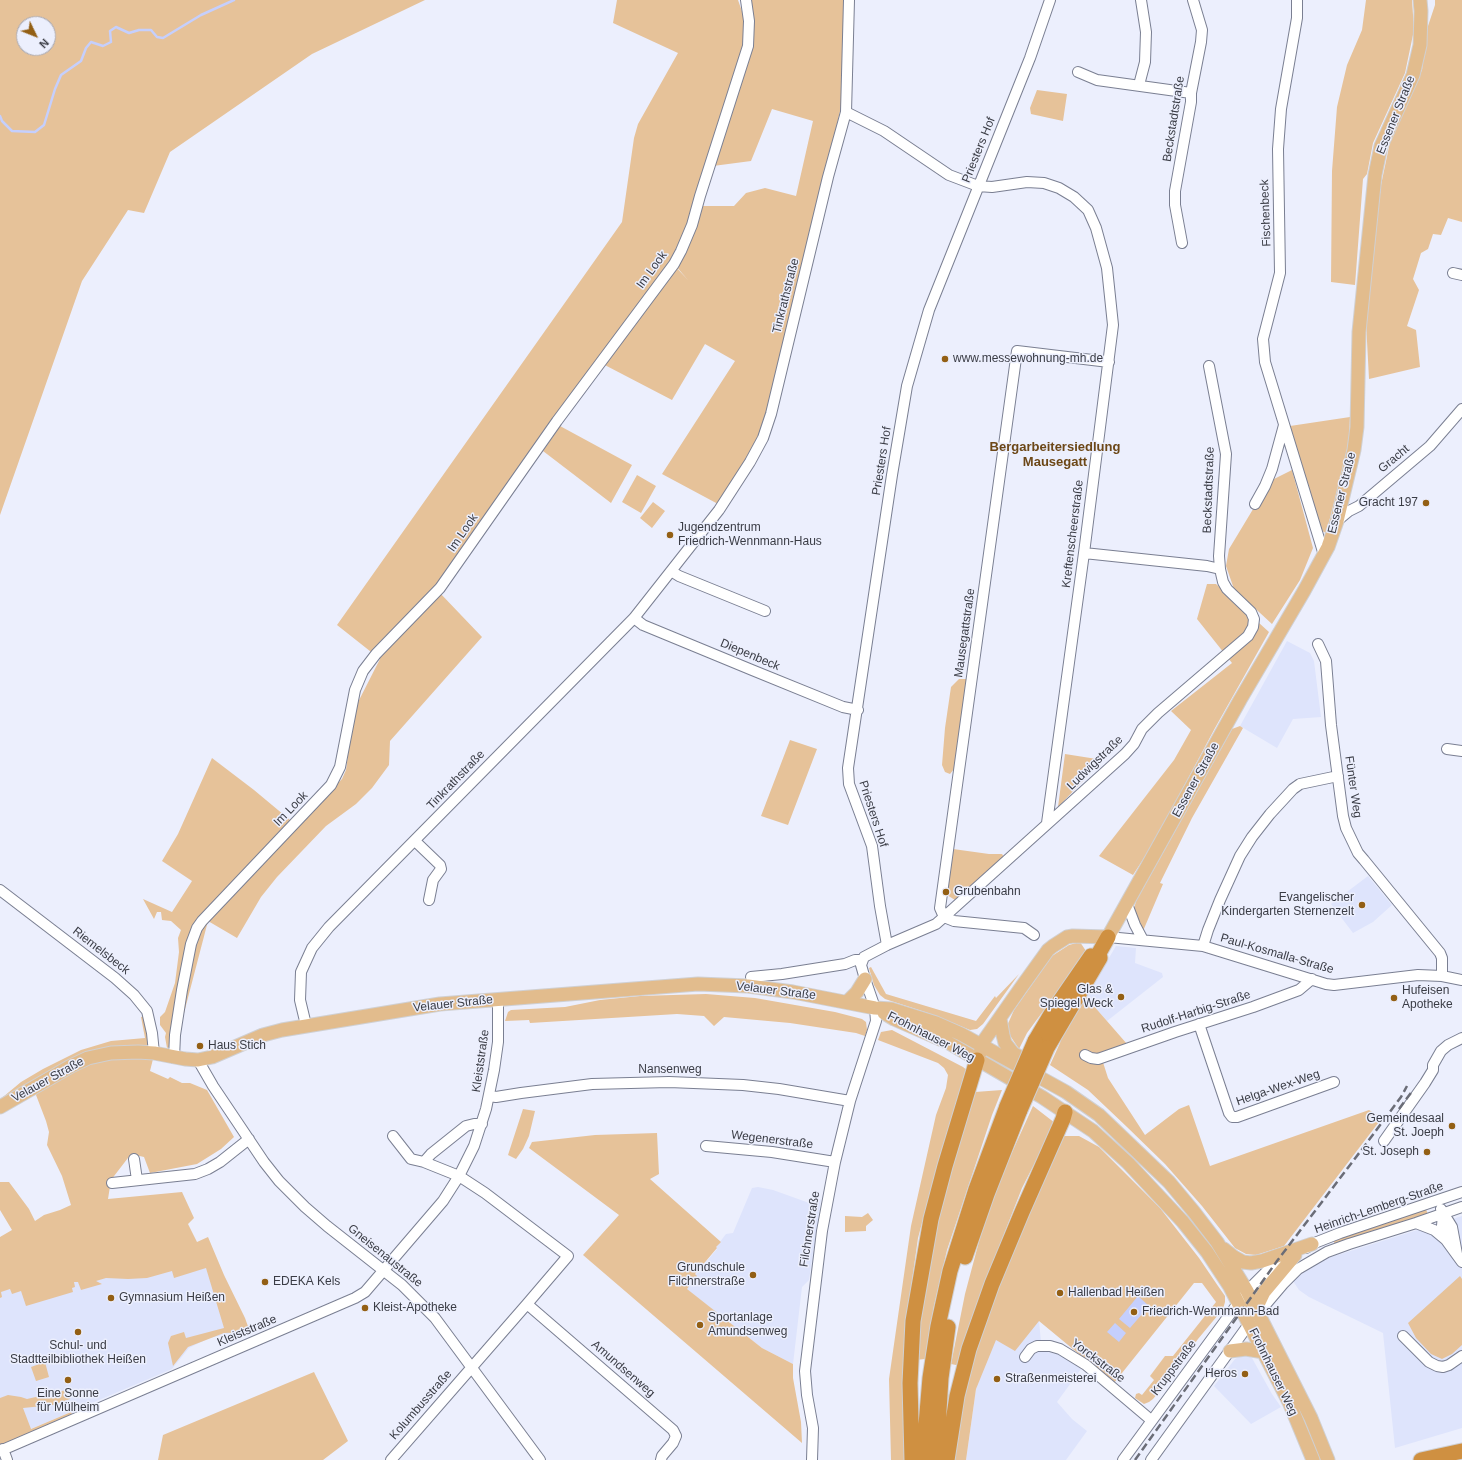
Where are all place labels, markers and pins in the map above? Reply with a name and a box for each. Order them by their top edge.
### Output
place label: www.messewohnung-mh.de [953,352,1103,366]
marker: www.messewohnung-mh.de [940,354,950,364]
place label: Gracht 197 [1359,496,1418,510]
marker: Gracht 197 [1421,498,1431,508]
place label: Jugendzentrum Friedrich-Wennmann-Haus [678,521,822,549]
marker: Jugendzentrum Friedrich-Wennmann-Haus [665,530,675,540]
place label: Grubenbahn [954,885,1021,899]
marker: Grubenbahn [941,887,951,897]
place label: Evangelischer Kindergarten Sternenzelt [1221,891,1354,919]
marker: Evangelischer Kindergarten Sternenzelt [1357,900,1367,910]
place label: Glas & Spiegel Weck [1040,983,1113,1011]
place label: Hufeisen Apotheke [1402,984,1453,1012]
marker: Glas & Spiegel Weck [1116,992,1126,1002]
marker: Hufeisen Apotheke [1389,993,1399,1003]
place label: Haus Stich [208,1039,266,1053]
marker: Haus Stich [195,1041,205,1051]
place label: Gemeindesaal St. Joeph [1367,1112,1444,1140]
marker: Gemeindesaal St. Joeph [1447,1121,1457,1131]
place label: St. Joseph [1362,1145,1419,1159]
marker: St. Joseph [1422,1147,1432,1157]
place label: Grundschule Filchnerstraße [668,1261,745,1289]
marker: Grundschule Filchnerstraße [748,1270,758,1280]
place label: EDEKA Kels [273,1275,340,1289]
marker: EDEKA Kels [260,1277,270,1287]
place label: Hallenbad Heißen [1068,1286,1164,1300]
marker: Hallenbad Heißen [1055,1288,1065,1298]
place label: Gymnasium Heißen [119,1291,225,1305]
marker: Gymnasium Heißen [106,1293,116,1303]
place label: Kleist-Apotheke [373,1301,457,1315]
marker: Kleist-Apotheke [360,1303,370,1313]
place label: Friedrich-Wennmann-Bad [1142,1305,1279,1319]
marker: Friedrich-Wennmann-Bad [1129,1307,1139,1317]
place label: Sportanlage Amundsenweg [708,1311,787,1339]
marker: Sportanlage Amundsenweg [695,1320,705,1330]
marker: Schul- und Stadtteilbibliothek Heißen [73,1327,83,1337]
place label: Schul- und Stadtteilbibliothek Heißen [10,1339,146,1367]
place label: Heros [1205,1367,1237,1381]
marker: Heros [1240,1369,1250,1379]
place label: Straßenmeisterei [1005,1372,1096,1386]
marker: Straßenmeisterei [992,1374,1002,1384]
marker: Eine Sonne für Mülheim [63,1375,73,1385]
place label: Eine Sonne für Mülheim [37,1387,99,1415]

